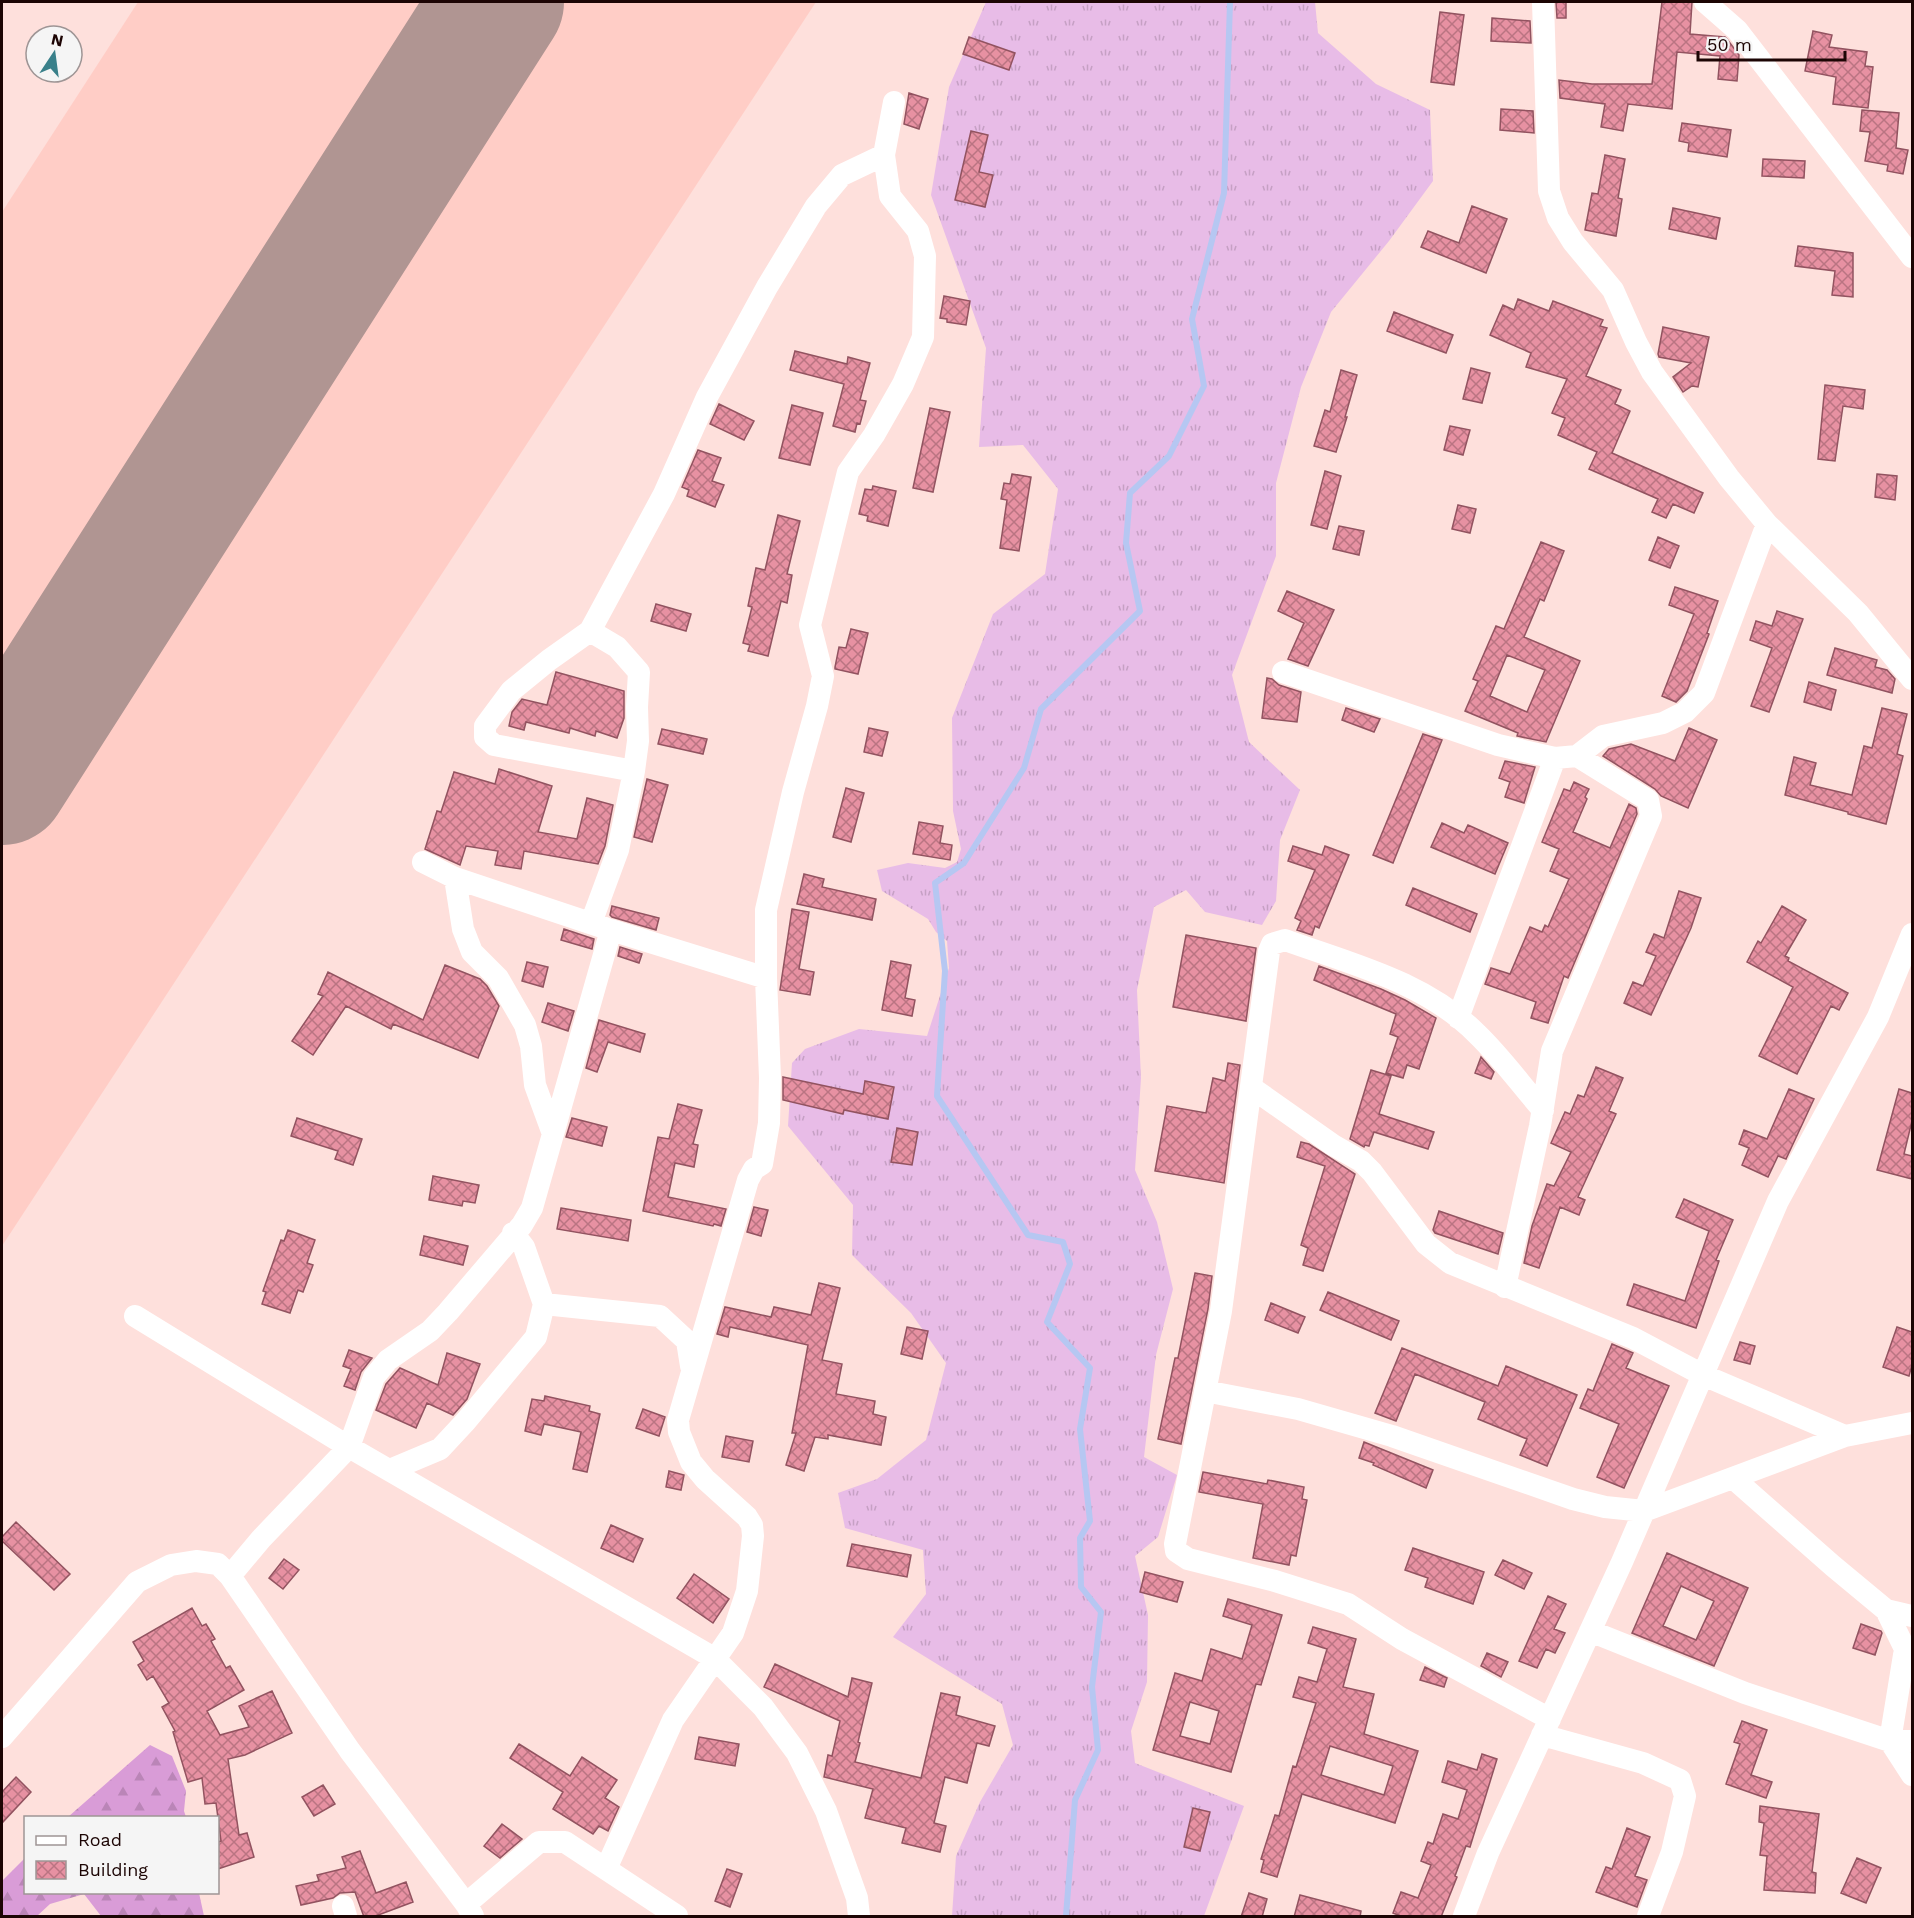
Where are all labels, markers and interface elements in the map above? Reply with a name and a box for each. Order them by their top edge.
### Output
north arrow [24,24,84,84]
scale bar [1698,24,1845,62]
text: N [49,29,65,50]
text: 50 m [1707,34,1752,55]
legend [24,1816,219,1894]
text: Road [78,1829,122,1850]
text: Building [78,1859,148,1880]

